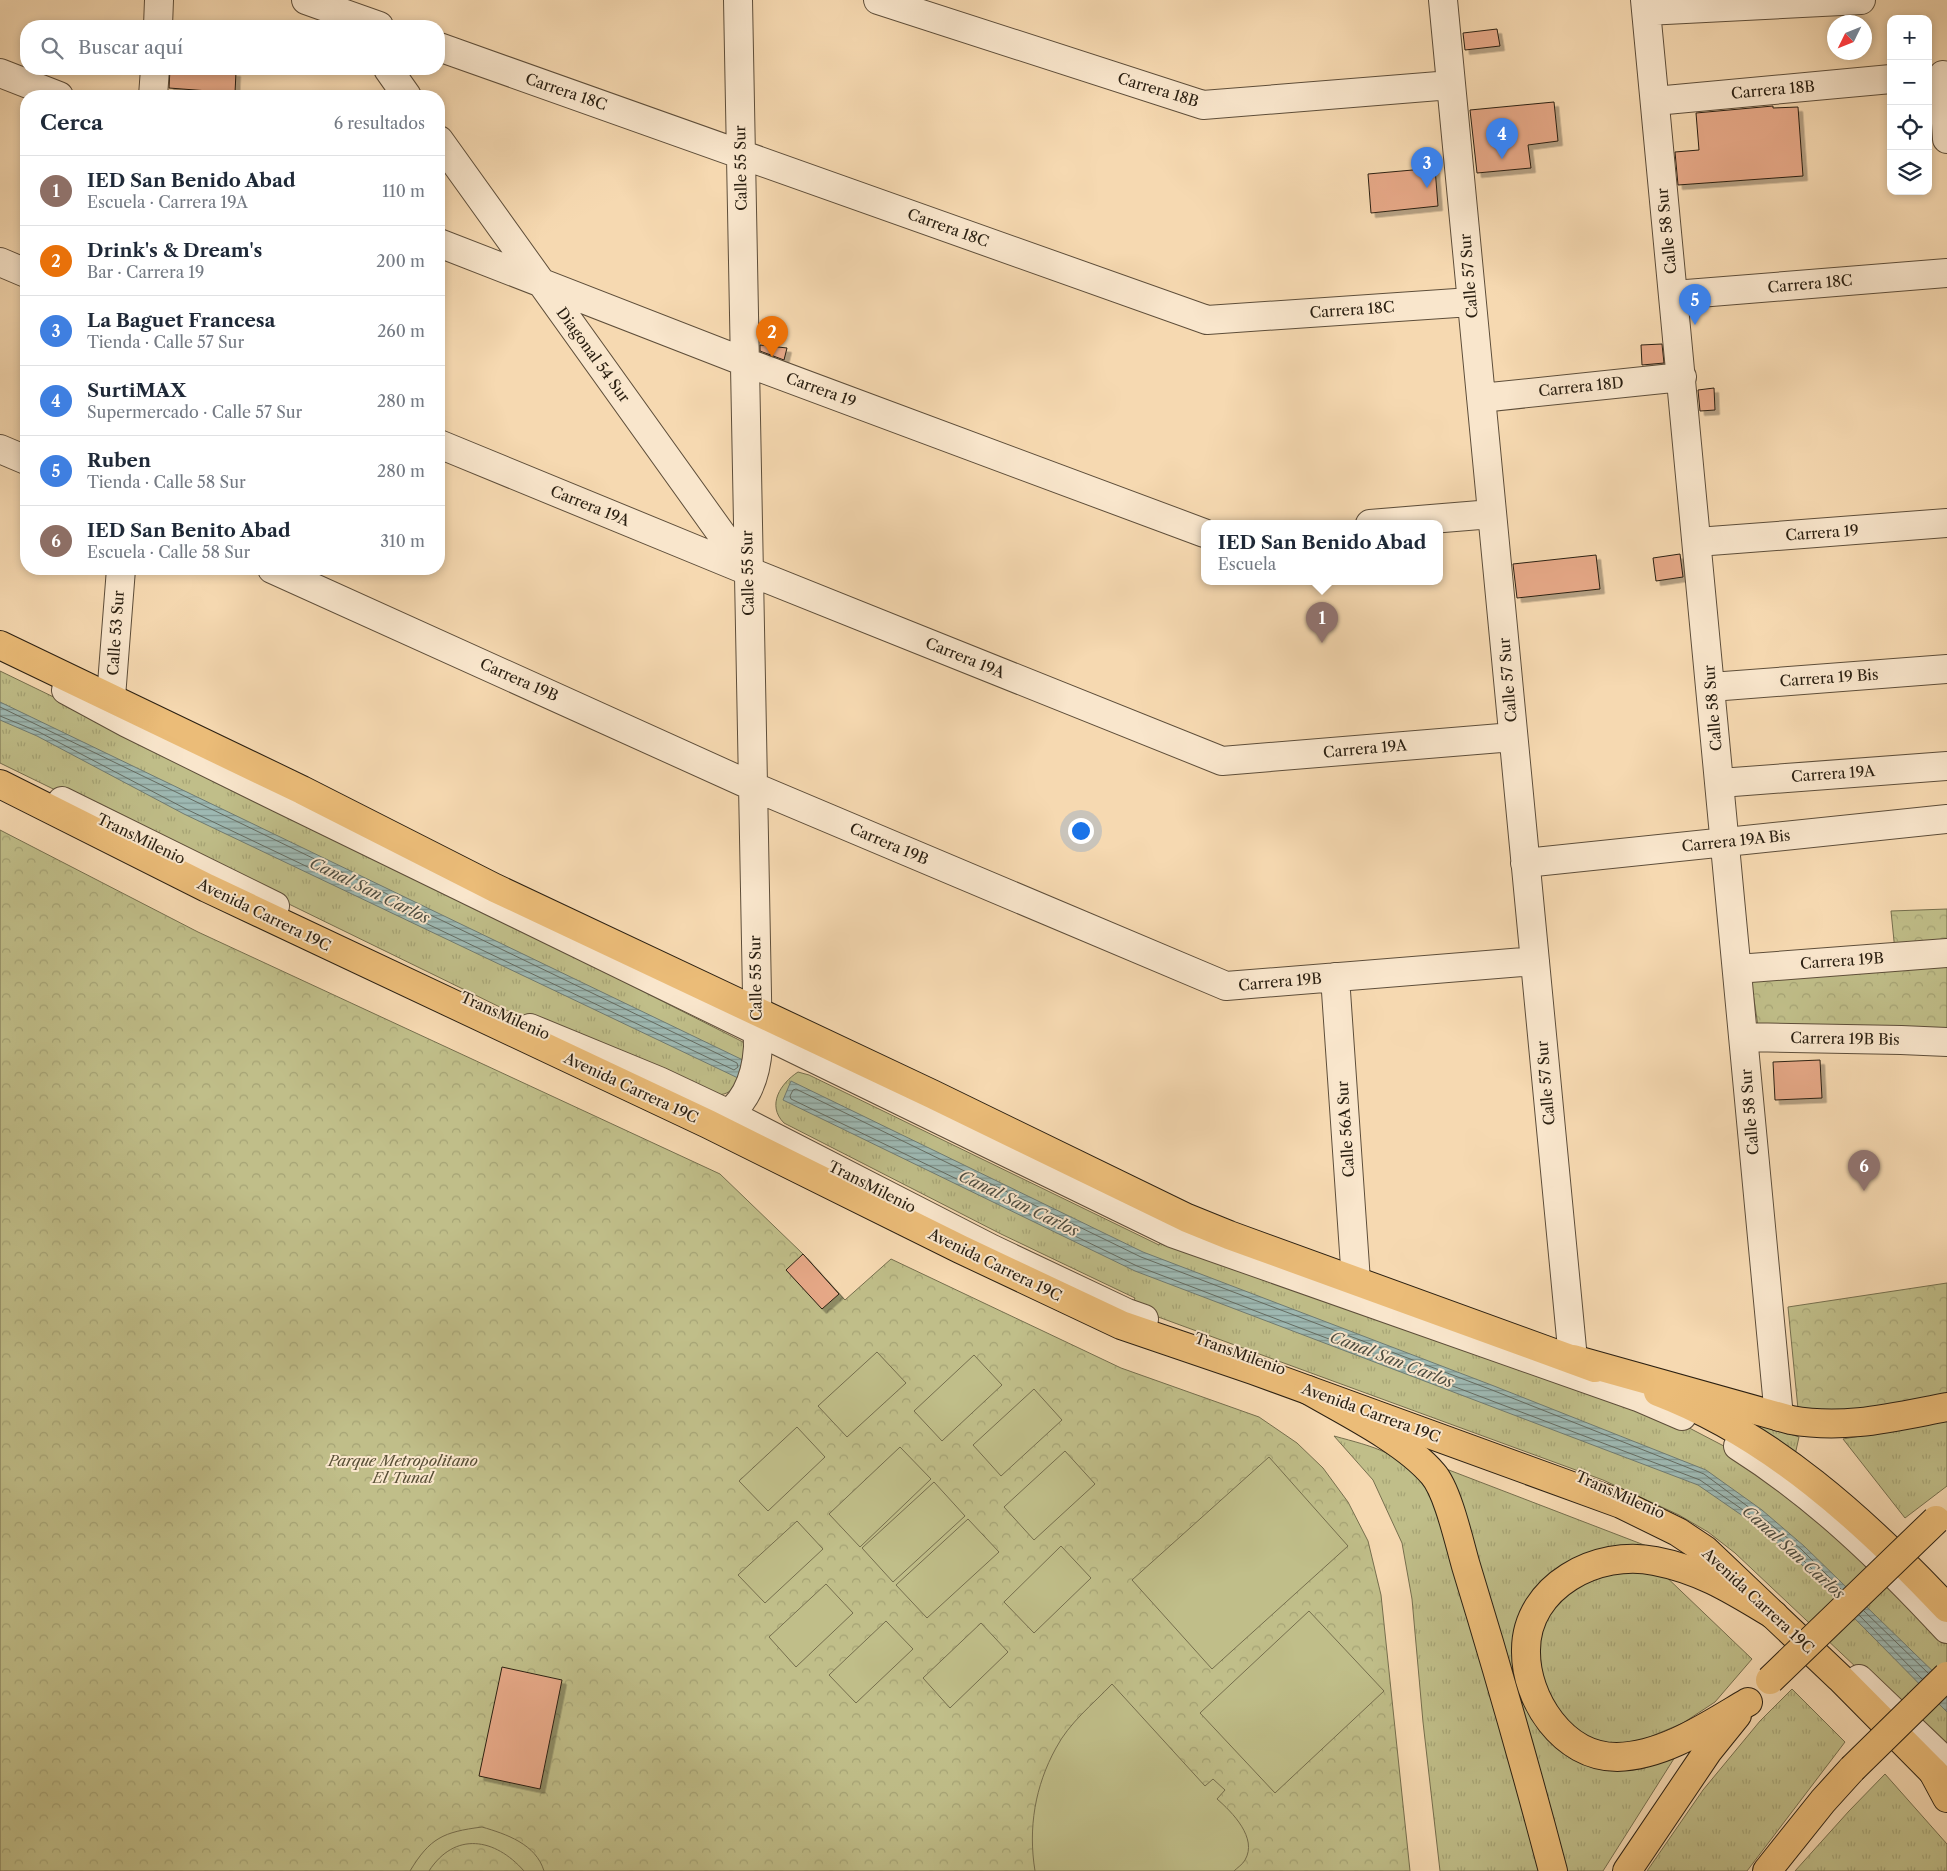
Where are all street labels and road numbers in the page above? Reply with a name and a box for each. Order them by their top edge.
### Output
street label: Carrera 18B [1115,68,1201,111]
street label: Carrera 18C [523,69,609,114]
street label: Carrera 18B [1730,76,1816,103]
street label: Calle 55 Sur [730,124,751,211]
street label: Calle 58 Sur [1652,186,1680,275]
street label: Carrera 18C [905,204,991,251]
street label: Calle 57 Sur [1455,232,1482,319]
street label: Carrera 18C [1767,270,1853,297]
street label: Carrera 18C [1309,297,1395,322]
street label: Diagonal 54 Sur [553,303,635,406]
street label: Carrera 19 [783,368,859,411]
street label: Carrera 18D [1537,373,1625,400]
street label: Carrera 19A [548,481,634,530]
street label: Carrera 19 [1785,520,1859,545]
street label: Calle 55 Sur [737,529,758,616]
street label: Calle 53 Sur [103,589,128,676]
street label: Carrera 19A [923,633,1009,682]
street label: Calle 57 Sur [1494,636,1521,723]
street label: Carrera 19B [477,654,561,705]
street label: Calle 58 Sur [1699,664,1726,752]
street label: Carrera 19 Bis [1779,665,1879,690]
street label: Carrera 19A [1322,735,1409,762]
street label: Carrera 19A [1790,761,1876,786]
street label: TransMilenio [94,809,189,868]
street label: Carrera 19B [847,818,932,869]
street label: Carrera 19A Bis [1681,825,1791,856]
street label: Avenida Carrera 19C [194,874,334,955]
street label: Calle 55 Sur [745,934,766,1021]
street label: Carrera 19B [1799,948,1884,973]
street label: Carrera 19B [1237,968,1323,995]
street label: TransMilenio [458,987,553,1044]
street label: Carrera 19B Bis [1790,1028,1900,1049]
street label: Calle 57 Sur [1532,1039,1559,1126]
street label: Avenida Carrera 19C [560,1048,701,1127]
street label: Calle 58 Sur [1736,1068,1763,1156]
street label: Calle 56A Sur [1333,1079,1358,1178]
street label: TransMilenio [825,1156,919,1217]
street label: Avenida Carrera 19C [925,1224,1065,1305]
street label: TransMilenio [1192,1328,1289,1379]
street label: Avenida Carrera 19C [1298,1378,1443,1446]
street label: TransMilenio [1573,1466,1668,1523]
street label: Avenida Carrera 19C [1698,1543,1818,1657]

